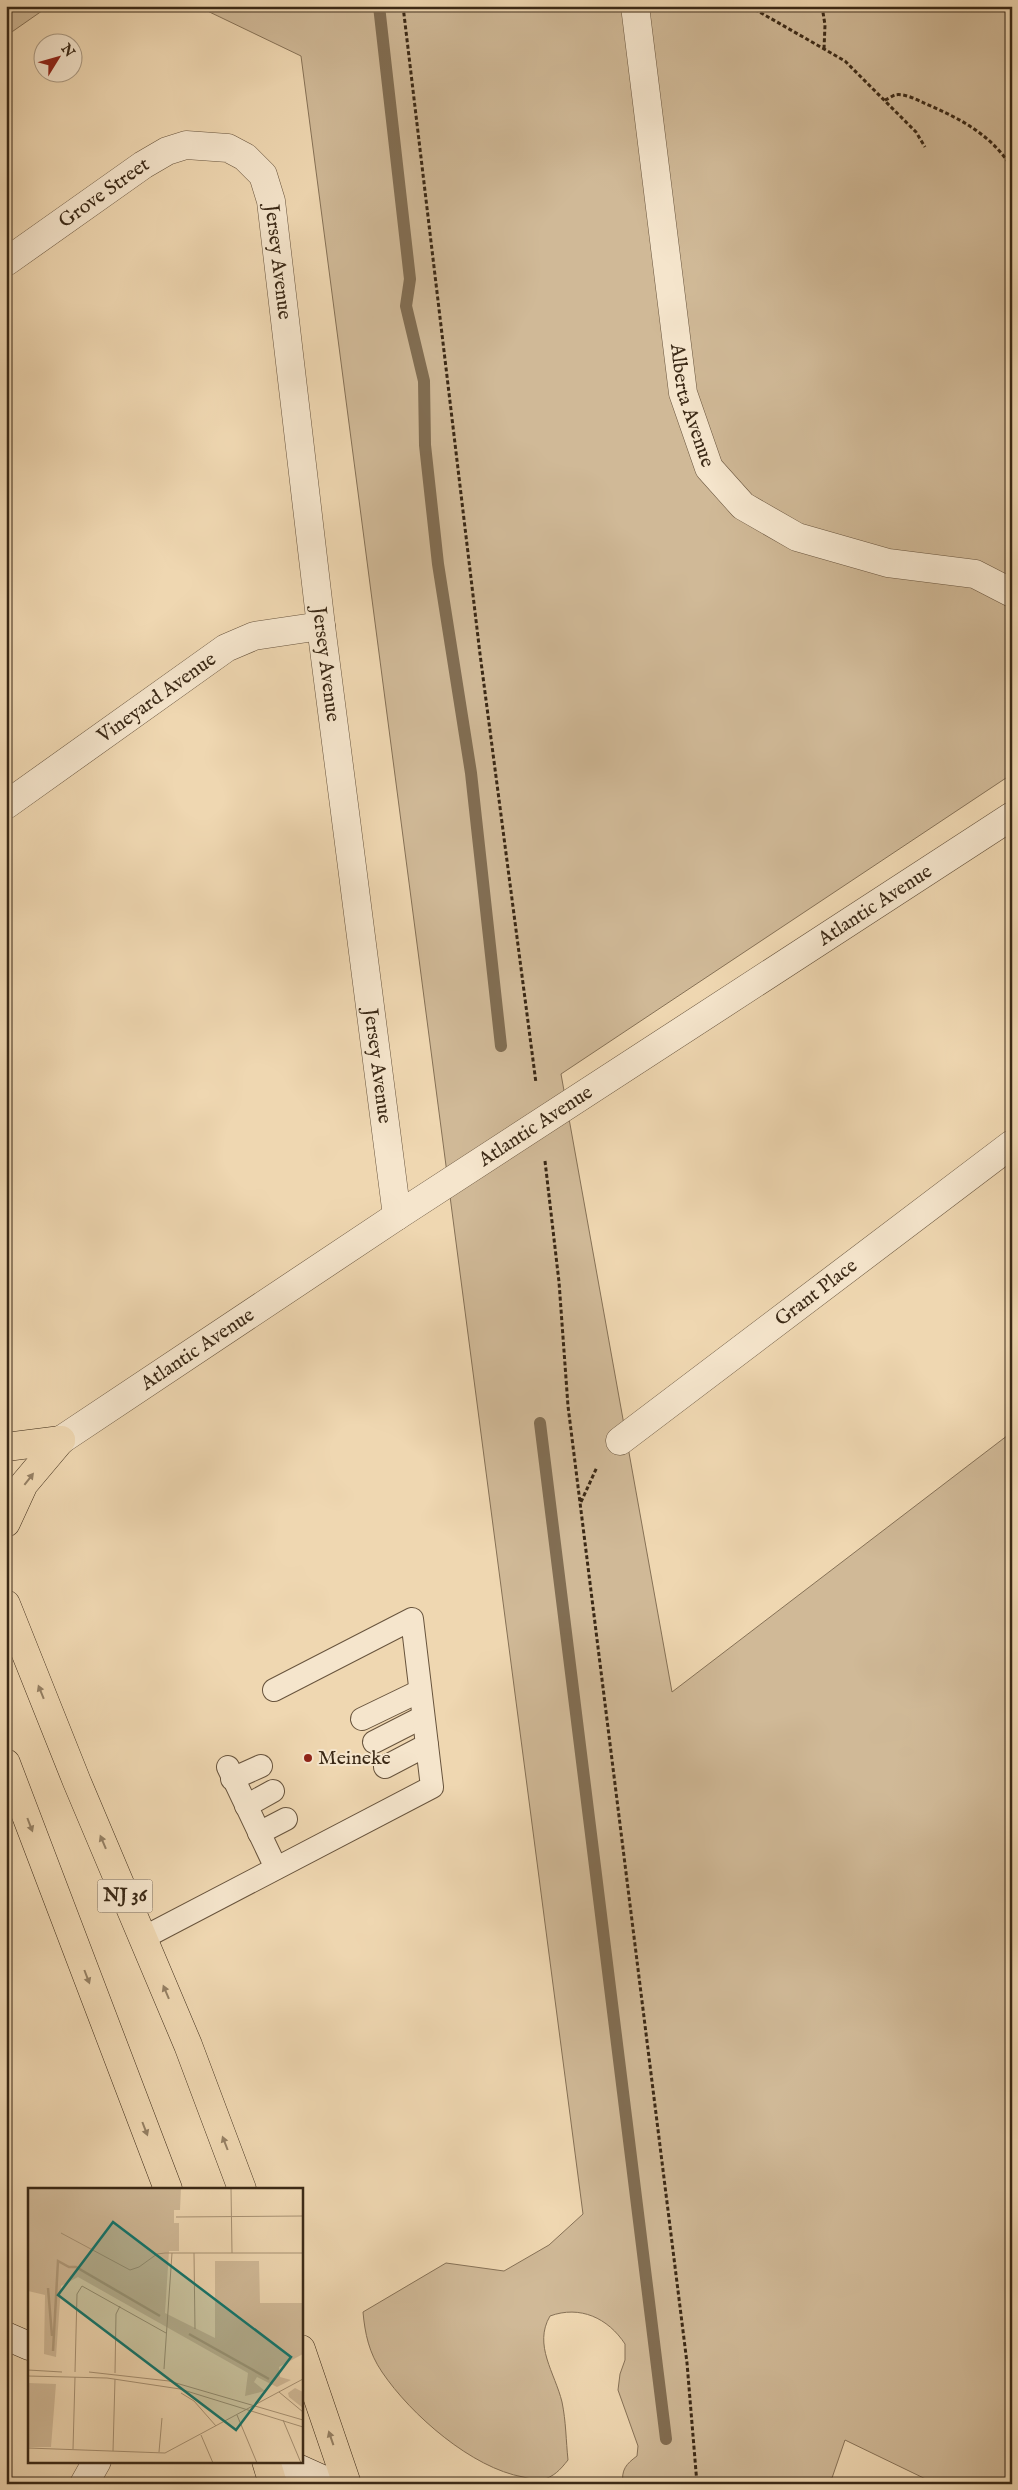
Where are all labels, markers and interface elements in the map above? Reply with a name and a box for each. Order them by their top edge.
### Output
north arrow [32,32,82,82]
text: N [56,40,78,61]
street label: Grove Street [53,152,154,233]
street label: Jersey Avenue [259,201,297,321]
street label: Alberta Avenue [664,341,720,470]
street label: Jersey Avenue [306,603,346,723]
street label: Vineyard Avenue [91,647,221,749]
street label: Atlantic Avenue [812,859,937,952]
street label: Jersey Avenue [358,1005,397,1125]
street label: Atlantic Avenue [473,1080,597,1173]
street label: Grant Place [770,1253,862,1332]
street label: Atlantic Avenue [135,1302,259,1396]
one-way arrow [23,1473,34,1486]
one-way arrow [37,1684,45,1699]
place label: Meineke [318,1746,391,1771]
marker: Meineke [302,1752,314,1764]
one-way arrow [26,1818,34,1833]
one-way arrow [98,1835,106,1849]
road number: NJ 36 [98,1880,152,1912]
one-way arrow [83,1970,91,1985]
one-way arrow [161,1985,169,1999]
one-way arrow [141,2122,149,2137]
one-way arrow [221,2135,229,2150]
inset map [28,2188,302,2462]
one-way arrow [327,2430,334,2445]

